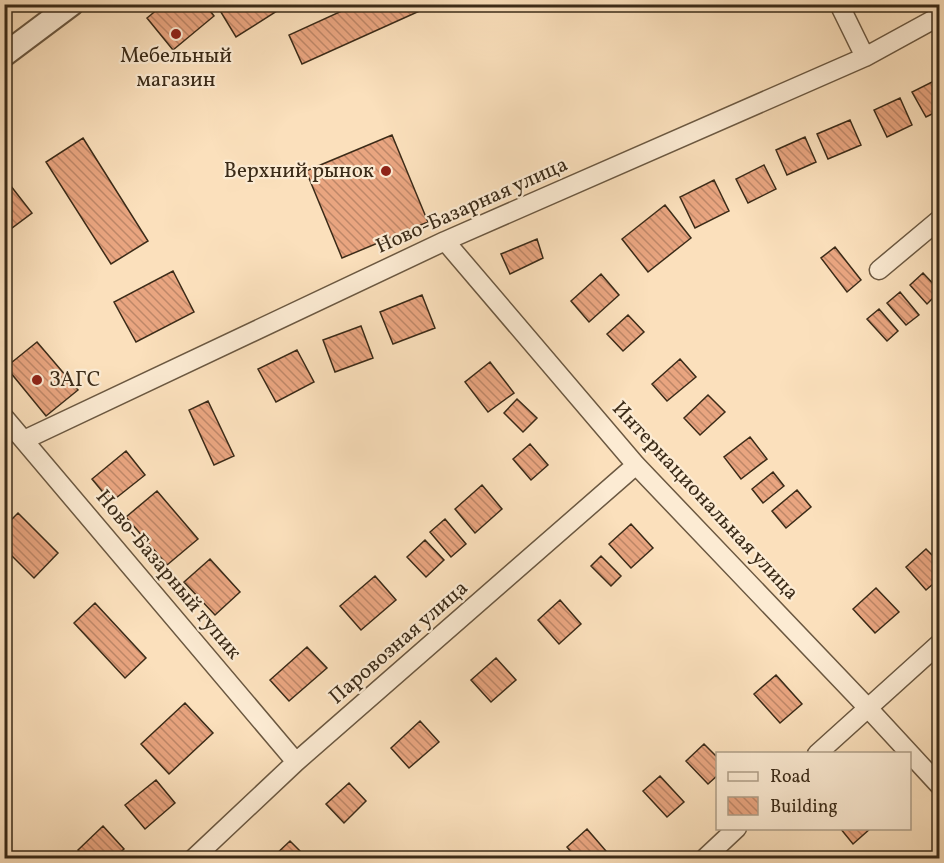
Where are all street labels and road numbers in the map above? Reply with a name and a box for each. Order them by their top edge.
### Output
street label: Ново-Базарная улица [371,151,573,261]
street label: Интернациональная улица [605,395,805,607]
street label: Ново-Базарный тупик [88,484,248,666]
street label: Паровозная улица [323,574,475,712]

